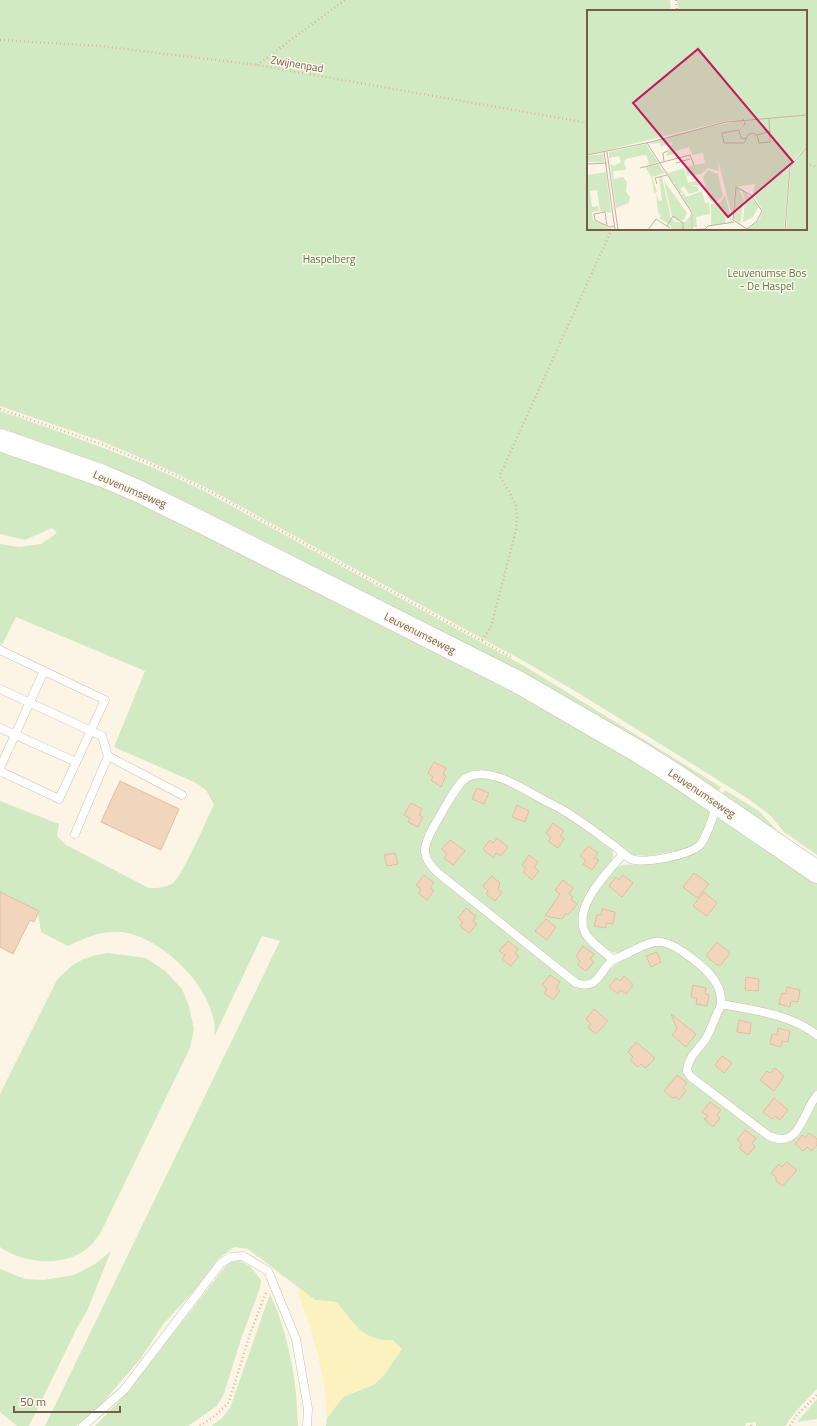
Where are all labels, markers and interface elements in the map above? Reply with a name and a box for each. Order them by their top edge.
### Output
inset map [587,10,807,230]
street label: Zwijnenpad [269,51,325,77]
park label: Haspelberg [303,251,356,267]
park label: Leuvenumse Bos - De Haspel [727,265,807,294]
street label: Leuvenumseweg [91,466,170,512]
street label: Leuvenumseweg [381,608,459,658]
street label: Leuvenumseweg [665,764,739,822]
scale bar [14,1388,120,1414]
text: 50 m [20,1392,46,1411]

